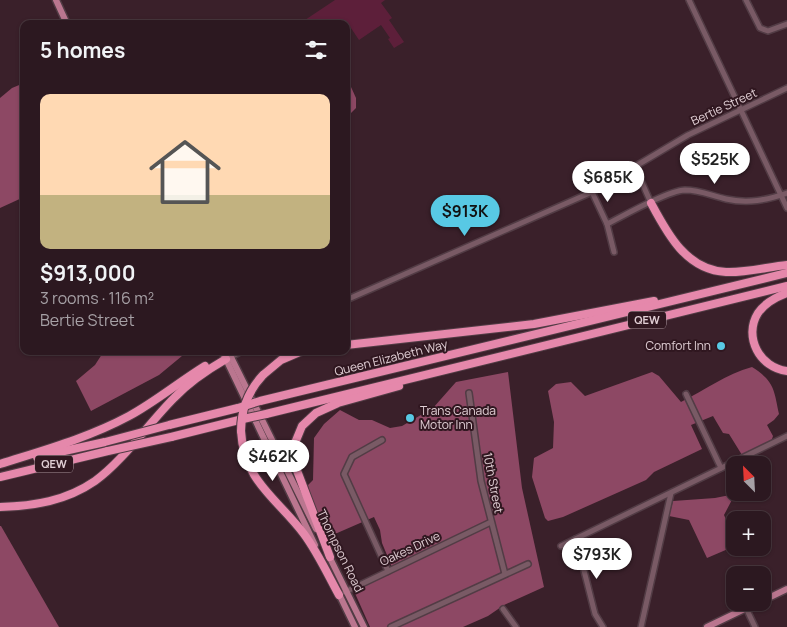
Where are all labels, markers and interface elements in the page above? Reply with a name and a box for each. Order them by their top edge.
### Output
text: 5 homes [40,36,125,64]
icon: filters [302,36,330,64]
street label: Bertie Street [688,84,760,129]
icon: home [140,127,230,217]
pin: $525K [680,142,750,185]
text: $525K [691,148,739,170]
pin: $685K [573,160,643,203]
text: $685K [583,166,633,188]
pin: $913K [430,194,500,237]
text: $913K [442,200,488,222]
text: $913,000 [40,259,135,287]
text: 3 rooms · 116 m² [40,287,154,309]
text: Bertie Street [40,309,135,331]
road number: QEW [628,312,666,328]
street label: Queen Elizabeth Way [333,335,450,380]
place label: Comfort Inn [645,337,711,354]
marker: Comfort Inn [715,340,727,352]
place label: Trans Canada Motor Inn [420,402,496,433]
marker: Trans Canada Motor Inn [404,412,416,424]
pin: $462K [238,440,308,482]
text: $462K [248,445,298,467]
street label: 10th Street [479,451,508,515]
road number: QEW [35,456,73,472]
north arrow [726,456,771,501]
map controls [726,456,771,611]
street label: Thompson Road [313,507,368,595]
button: + [726,511,771,556]
street label: Oakes Drive [377,527,443,570]
pin: $793K [562,538,632,580]
text: $793K [573,543,621,565]
button: − [726,566,771,611]

